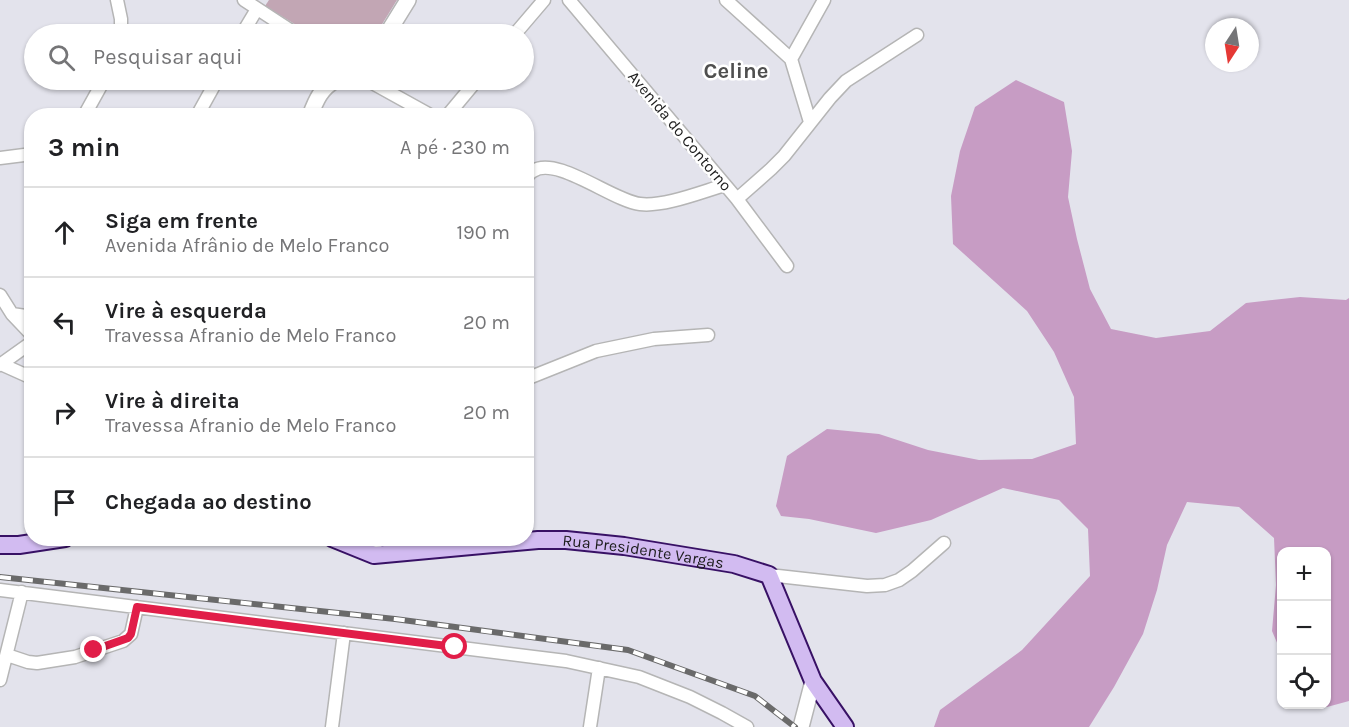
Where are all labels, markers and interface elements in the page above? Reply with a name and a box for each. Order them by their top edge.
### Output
north arrow [1205,18,1259,72]
search box [24,24,534,90]
icon: search [45,41,78,74]
text: Pesquisar aqui [93,44,242,70]
district label: Celine [704,58,768,84]
street label: Avenida do Contorno [624,67,736,195]
text: 3 min [48,132,120,163]
text: A pé · 230 m [400,136,510,159]
text: Siga em frente [105,208,258,234]
icon: ahead [48,216,81,249]
text: 190 m [456,221,510,244]
text: Avenida Afrânio de Melo Franco [105,234,389,257]
text: Vire à esquerda [105,298,267,324]
icon: left [48,306,81,339]
text: 20 m [463,311,510,334]
text: Travessa Afranio de Melo Franco [105,324,396,347]
text: Vire à direita [105,388,240,414]
icon: right [48,396,81,429]
text: 20 m [463,401,510,424]
text: Travessa Afranio de Melo Franco [105,414,396,437]
icon: arrive [48,486,81,519]
text: Chegada ao destino [105,489,312,515]
street label: Rua Presidente Vargas [562,530,725,572]
map controls [1277,547,1331,709]
button: + [1277,547,1331,601]
button: − [1277,601,1331,655]
route start [441,633,467,659]
route end [80,636,106,662]
button: locate [1277,655,1331,709]

